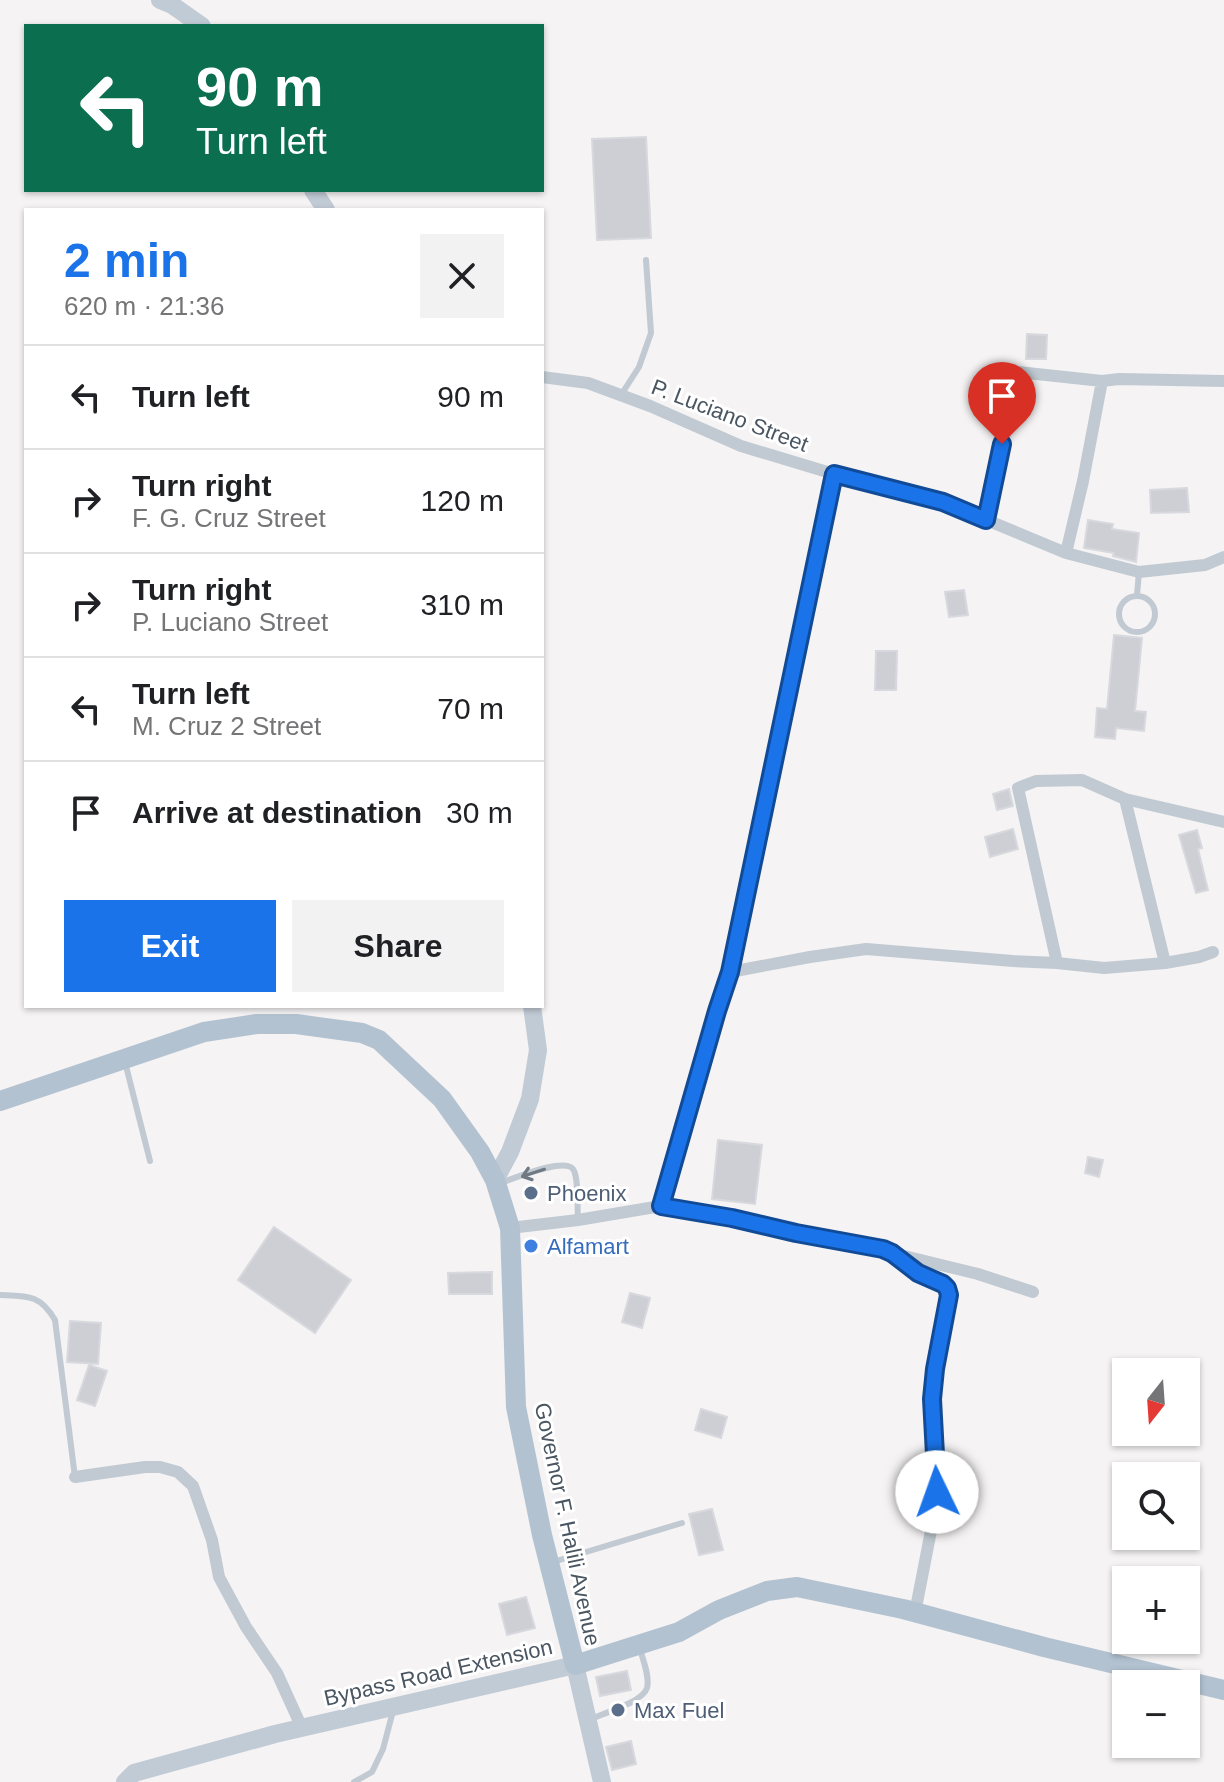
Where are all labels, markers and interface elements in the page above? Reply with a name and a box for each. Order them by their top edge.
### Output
text: 90 m [196,55,324,118]
icon: left [64,56,168,160]
text: Turn left [196,121,327,162]
text: 2 min [64,234,189,287]
button: close [420,234,504,318]
text: 620 m · 21:36 [64,291,224,321]
pin [968,362,1036,444]
street label: P. Luciano Street [648,374,812,457]
icon: arrive [980,374,1024,418]
icon: left [64,375,108,419]
text: Turn left [132,380,250,413]
text: 90 m [437,380,504,413]
text: Turn right [132,469,271,502]
icon: right [64,479,108,523]
text: 120 m [421,484,504,517]
text: F. G. Cruz Street [132,503,326,533]
text: Turn right [132,573,271,606]
icon: right [64,583,108,627]
text: 310 m [421,588,504,621]
text: P. Luciano Street [132,607,328,637]
text: Turn left [132,677,250,710]
icon: left [64,687,108,731]
text: 70 m [437,692,504,725]
text: M. Cruz 2 Street [132,711,321,741]
icon: arrive [64,791,108,835]
text: Arrive at destination [132,796,422,829]
text: 30 m [446,796,513,829]
button: Exit [64,900,276,992]
button: Share [292,900,504,992]
one-way arrow [520,1166,545,1181]
place label: Phoenix [547,1181,627,1206]
marker: Phoenix [522,1184,540,1202]
place label: Alfamart [547,1234,629,1259]
marker: Alfamart [522,1237,540,1255]
north arrow [1112,1358,1200,1446]
map controls [1112,1358,1200,1758]
street label: Governor F. Halili Avenue [530,1400,606,1648]
position arrow [895,1450,979,1534]
button: search [1112,1462,1200,1550]
button: + [1112,1566,1200,1654]
street label: Bypass Road Extension [322,1634,555,1711]
button: − [1112,1670,1200,1758]
place label: Max Fuel [634,1698,724,1723]
marker: Max Fuel [609,1701,627,1719]

